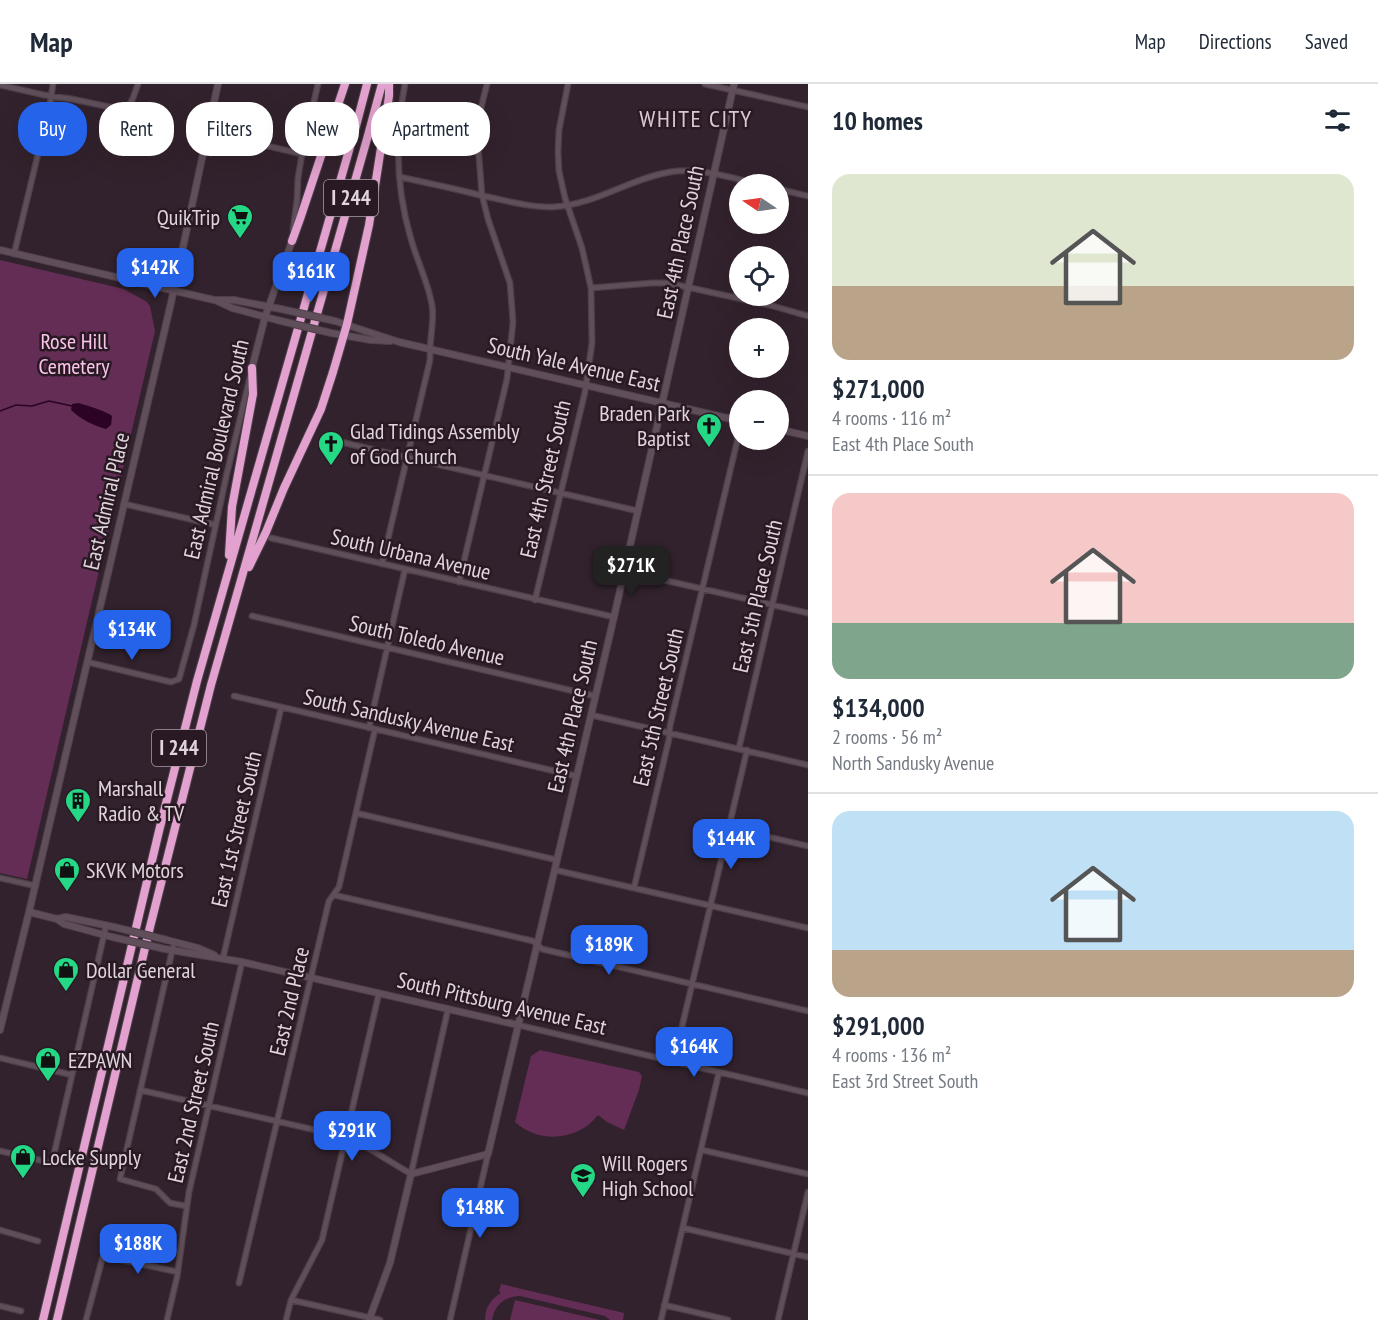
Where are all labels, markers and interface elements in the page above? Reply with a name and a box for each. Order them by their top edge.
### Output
text: Map [30,23,73,60]
text: Map [1135,28,1166,55]
text: Directions [1199,28,1272,55]
text: Saved [1305,28,1348,55]
chip: Buy [18,102,87,156]
chip: Rent [99,102,174,156]
chip: Filters [186,102,273,156]
chip: New [285,102,359,156]
chip: Apartment [371,102,490,156]
district label: WHITE CITY [639,103,753,134]
text: 10 homes [832,104,923,137]
icon: filters [1321,104,1354,137]
street label: East 4th Place South [650,163,710,321]
north arrow [729,174,789,234]
map controls [729,174,789,450]
road number: I 244 [324,180,378,216]
supermarket icon: QuikTrip [225,202,255,240]
place label: QuikTrip [157,203,220,231]
icon: home [1039,213,1147,321]
button: locate [729,246,789,306]
pin: $142K [113,248,197,299]
pin: $161K [269,252,353,303]
text: $142K [131,254,179,280]
text: $161K [287,258,335,284]
button: + [729,318,789,378]
park label: Rose Hill Cemetery [38,327,110,380]
street label: South Yale Avenue East [485,331,663,397]
street label: East Admiral Boulevard South [177,337,255,561]
text: $271,000 [832,372,925,405]
button: − [729,390,789,450]
street label: East 4th Street South [513,397,577,561]
place label: Braden Park Baptist [599,399,690,452]
text: 4 rooms · 116 m² [832,405,951,431]
church icon: Braden Park Baptist [694,411,724,449]
place label: Glad Tidings Assembly of God Church [350,417,520,470]
church icon: Glad Tidings Assembly of God Church [316,429,346,467]
street label: East Admiral Place [77,430,135,572]
text: East 4th Place South [832,431,974,457]
street label: East 5th Place South [726,517,788,675]
street label: South Urbana Avenue [329,522,493,586]
icon: home [1039,532,1147,640]
pin: $271K [589,546,673,597]
text: $271K [607,552,655,578]
street label: South Toledo Avenue [347,609,507,671]
pin: $134K [90,610,174,661]
text: $134K [108,616,156,642]
street label: East 5th Street South [626,625,690,789]
street label: East 4th Place South [541,637,603,795]
street label: South Sandusky Avenue East [301,682,517,758]
text: $134,000 [832,691,925,724]
text: 2 rooms · 56 m² [832,724,942,750]
road number: I 244 [152,730,206,766]
street label: East 1st Street South [204,748,268,910]
text: North Sandusky Avenue [832,750,994,776]
place label: Marshall Radio & TV [98,774,185,827]
building icon: Marshall Radio & TV [63,786,93,824]
pin: $144K [689,819,773,870]
text: $144K [707,825,755,851]
icon: home [1039,850,1147,958]
shop icon: SKVK Motors [52,855,82,893]
place label: SKVK Motors [86,856,184,884]
pin: $189K [567,925,651,976]
text: $189K [585,931,633,957]
street label: East 2nd Place [263,944,315,1058]
shop icon: Dollar General [51,955,81,993]
place label: Dollar General [86,956,196,984]
street label: South Pittsburg Avenue East [395,965,609,1041]
text: $291,000 [832,1009,925,1042]
street label: East 2nd Street South [161,1019,225,1185]
pin: $164K [652,1027,736,1078]
text: $164K [670,1033,718,1059]
text: 4 rooms · 136 m² [832,1042,951,1068]
shop icon: EZPAWN [33,1045,63,1083]
place label: EZPAWN [68,1046,132,1074]
text: East 3rd Street South [832,1068,978,1094]
pin: $291K [310,1111,394,1162]
text: $291K [328,1117,376,1143]
shop icon: Locke Supply [8,1142,38,1180]
place label: Locke Supply [42,1143,142,1171]
place label: Will Rogers High School [602,1149,694,1202]
school or university icon: Will Rogers High School [568,1161,598,1199]
pin: $148K [438,1188,522,1239]
text: $148K [456,1194,504,1220]
pin: $188K [96,1224,180,1275]
text: $188K [114,1230,162,1256]

